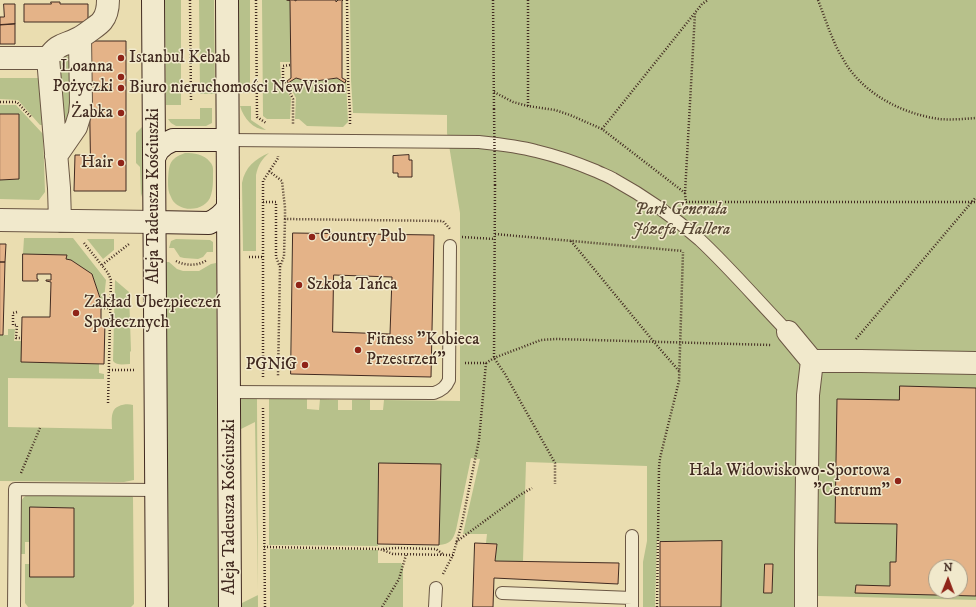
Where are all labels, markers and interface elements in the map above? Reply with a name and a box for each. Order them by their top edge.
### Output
place label: Istanbul Kebab [129,48,230,68]
marker: Istanbul Kebab [116,53,126,63]
place label: Loanna Pożyczki [52,57,113,97]
marker: Loanna Pożyczki [116,72,126,82]
place label: Biuro nieruchomości NewVision [129,78,345,98]
marker: Biuro nieruchomości NewVision [116,83,126,93]
place label: Żabka [71,103,113,123]
marker: Żabka [116,108,126,118]
street label: Aleja Tadeusza Kościuszki [144,108,164,284]
place label: Hair [81,153,113,173]
marker: Hair [116,158,126,168]
park label: Park Generała Józefa Hallera [632,200,730,240]
place label: Country Pub [320,227,406,247]
marker: Country Pub [307,232,317,242]
place label: Szkoła Tańca [307,275,398,295]
marker: Szkoła Tańca [294,280,304,290]
place label: Zakład Ubezpieczeń Społecznych [84,293,221,333]
marker: Zakład Ubezpieczeń Społecznych [71,308,81,318]
place label: Fitness "Kobieca Przestrzeń" [366,330,479,370]
marker: Fitness "Kobieca Przestrzeń" [353,345,363,355]
place label: PGNiG [245,355,297,375]
marker: PGNiG [300,360,310,370]
street label: Aleja Tadeusza Kościuszki [220,419,240,595]
place label: Hala Widowiskowo-Sportowa "Centrum" [689,461,890,501]
marker: Hala Widowiskowo-Sportowa "Centrum" [893,476,903,486]
north arrow [928,559,968,599]
text: N [944,561,953,575]

